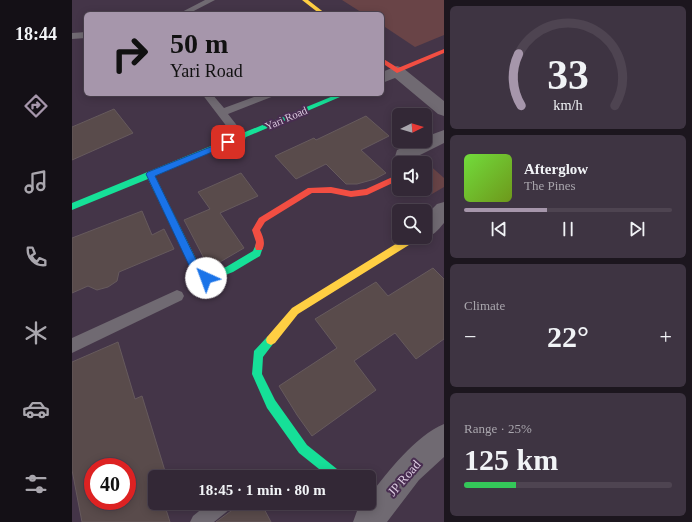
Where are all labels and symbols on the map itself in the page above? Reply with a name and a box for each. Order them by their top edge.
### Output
street label: Yari Road [263,104,309,132]
north arrow [392,108,432,148]
pin [211,125,245,159]
position arrow [185,257,227,299]
street label: JP Road [384,457,424,499]
speed limit sign: 40 [84,458,136,510]

